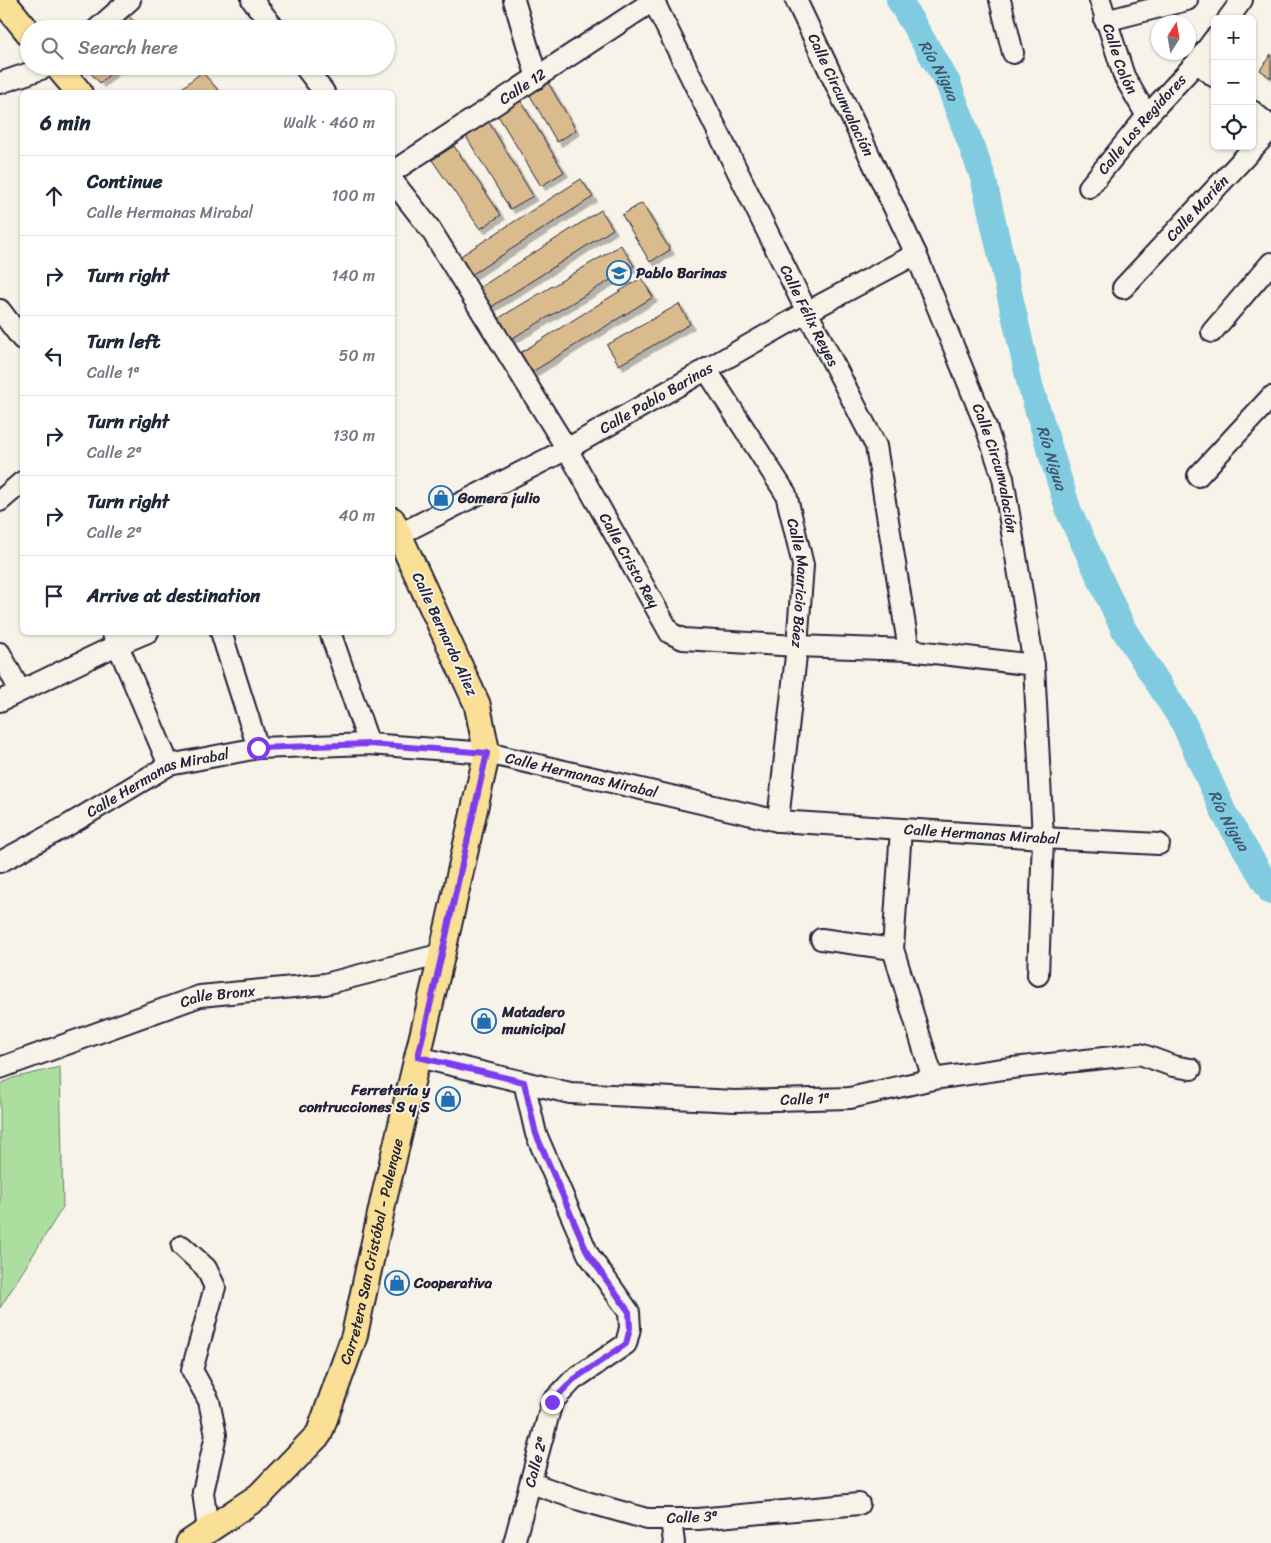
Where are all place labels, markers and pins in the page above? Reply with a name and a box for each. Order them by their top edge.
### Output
school or university icon: Pablo Barinas [606,260,632,286]
place label: Pablo Barinas [636,260,728,286]
shop icon: Gomera julio [428,485,454,511]
place label: Gomera julio [457,485,541,511]
place label: Matadero municipal [501,999,566,1042]
shop icon: Matadero municipal [471,1008,497,1034]
place label: Ferretería y contrucciones S y S [298,1077,431,1120]
shop icon: Ferretería y contrucciones S y S [435,1086,461,1112]
shop icon: Cooperativa [384,1270,410,1296]
place label: Cooperativa [413,1270,493,1296]

